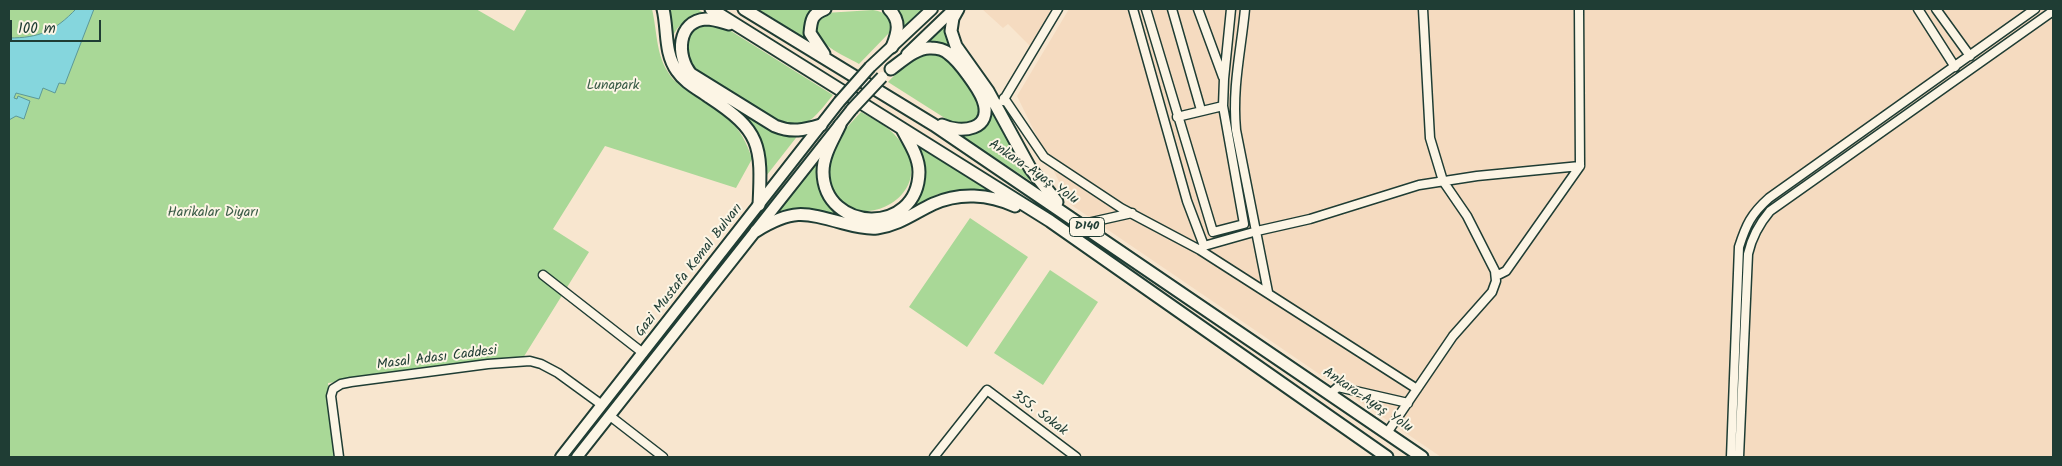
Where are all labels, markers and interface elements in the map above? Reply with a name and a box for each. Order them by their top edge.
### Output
scale bar [12,10,104,42]
text: 100 m [18,17,56,41]
park label: Lunapark [587,79,639,95]
street label: Ankara-Ayaş Yolu [985,137,1081,209]
street label: Gazi Mustafa Kemal Bulvarı [633,201,747,341]
park label: Harikalar Diyarı [167,206,259,222]
road number: D140 [1070,218,1104,236]
street label: Masal Adası Caddesi [376,343,498,375]
street label: Ankara-Ayaş Yolu [1319,365,1415,437]
street label: 355. Sokak [1008,388,1070,440]

